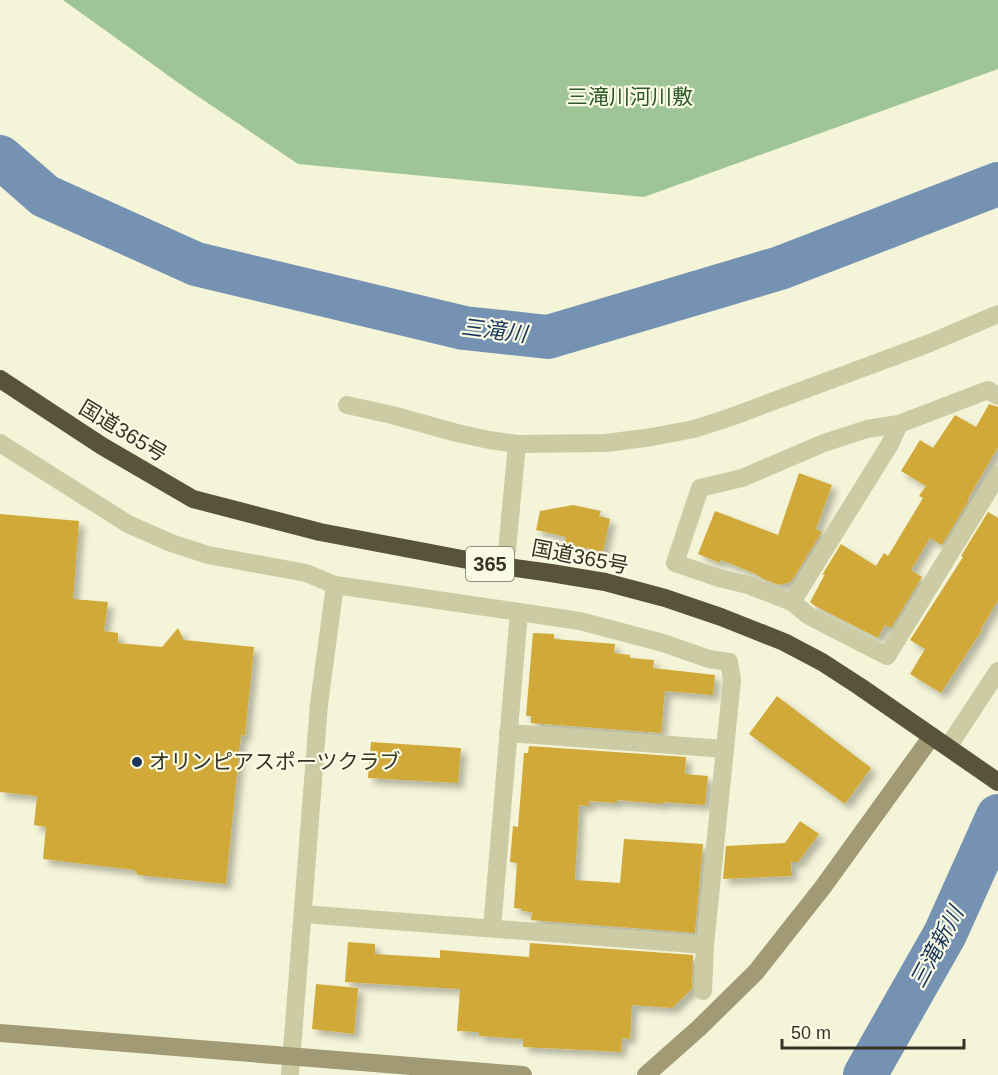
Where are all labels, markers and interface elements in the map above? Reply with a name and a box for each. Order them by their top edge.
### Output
park label: 三滝川河川敷 [567,85,693,108]
water label: 三滝川 [460,314,530,347]
street label: 国道365号 [75,395,171,466]
street label: 国道365号 [530,536,630,577]
road number: 365 [466,547,514,581]
place label: オリンピアスポーツクラブ [149,750,401,773]
marker: オリンピアスポーツクラブ [130,755,144,769]
water label: 三滝新川 [905,901,969,992]
scale bar [782,1012,964,1050]
text: 50 m [791,1023,831,1043]

